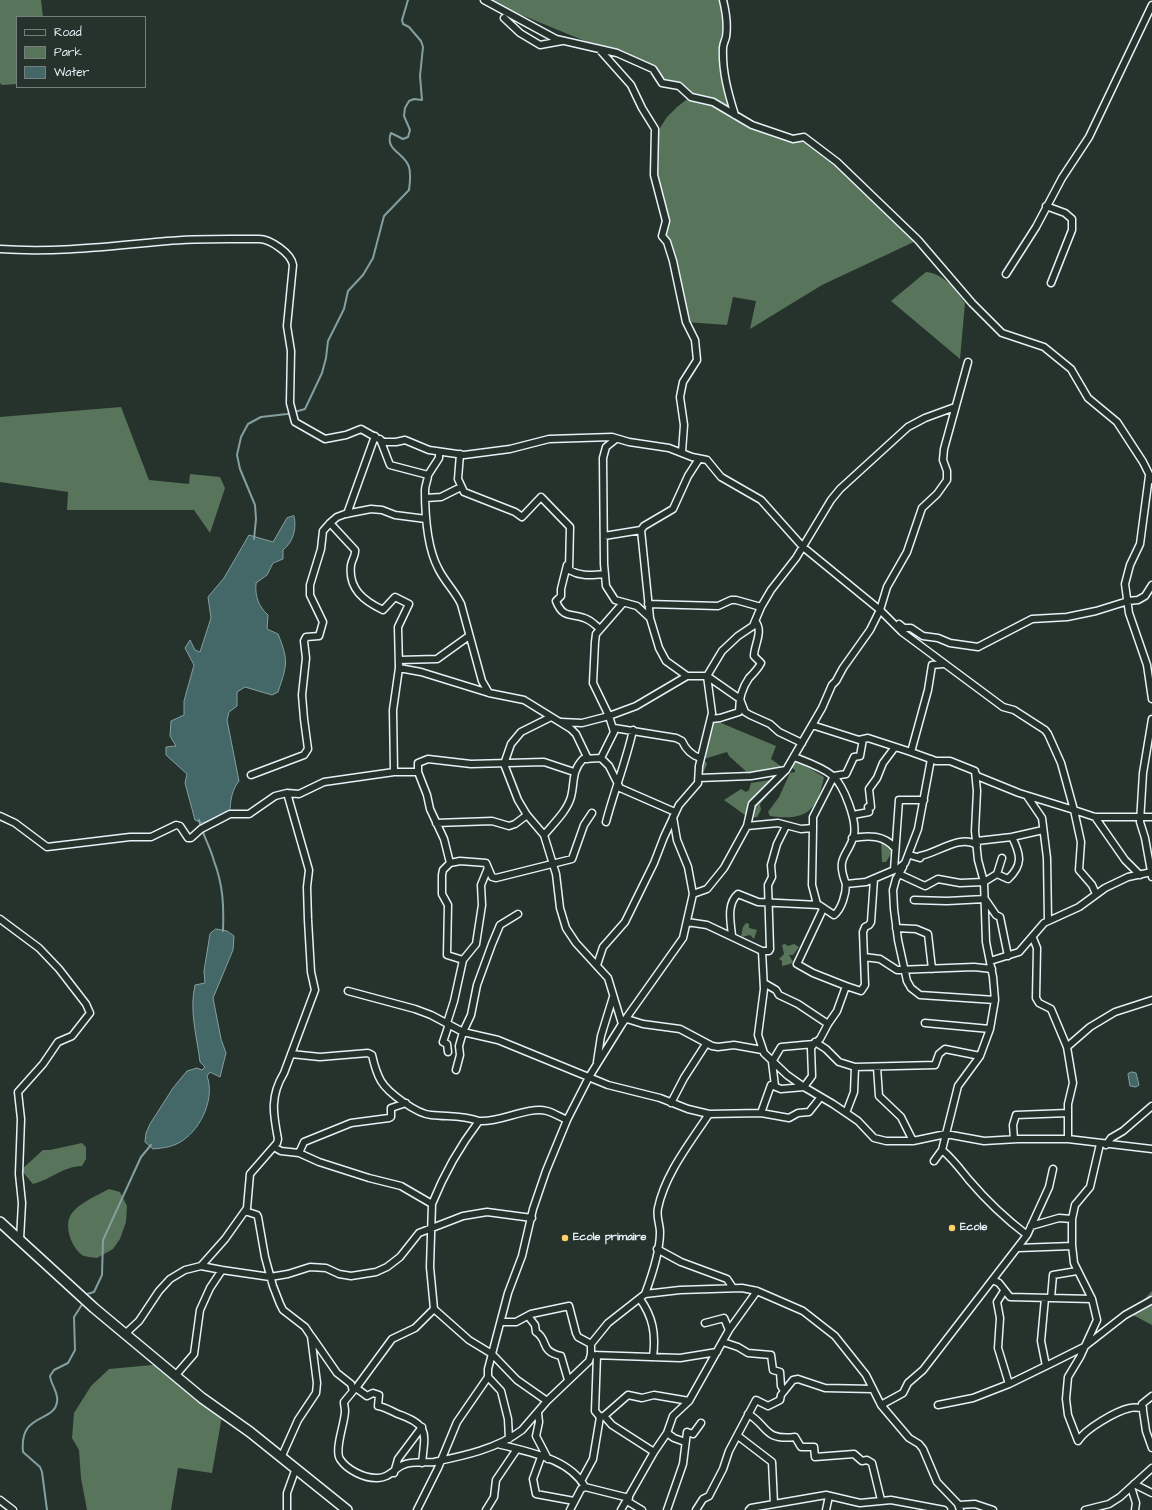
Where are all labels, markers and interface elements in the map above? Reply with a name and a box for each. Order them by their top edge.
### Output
legend [16,16,146,88]
text: Road [54,24,82,41]
text: Park [54,44,82,61]
text: Water [54,64,89,81]
place label: Ecole [960,1221,987,1235]
marker: Ecole [947,1223,957,1233]
place label: Ecole primaire [573,1231,646,1245]
marker: Ecole primaire [560,1233,570,1243]

